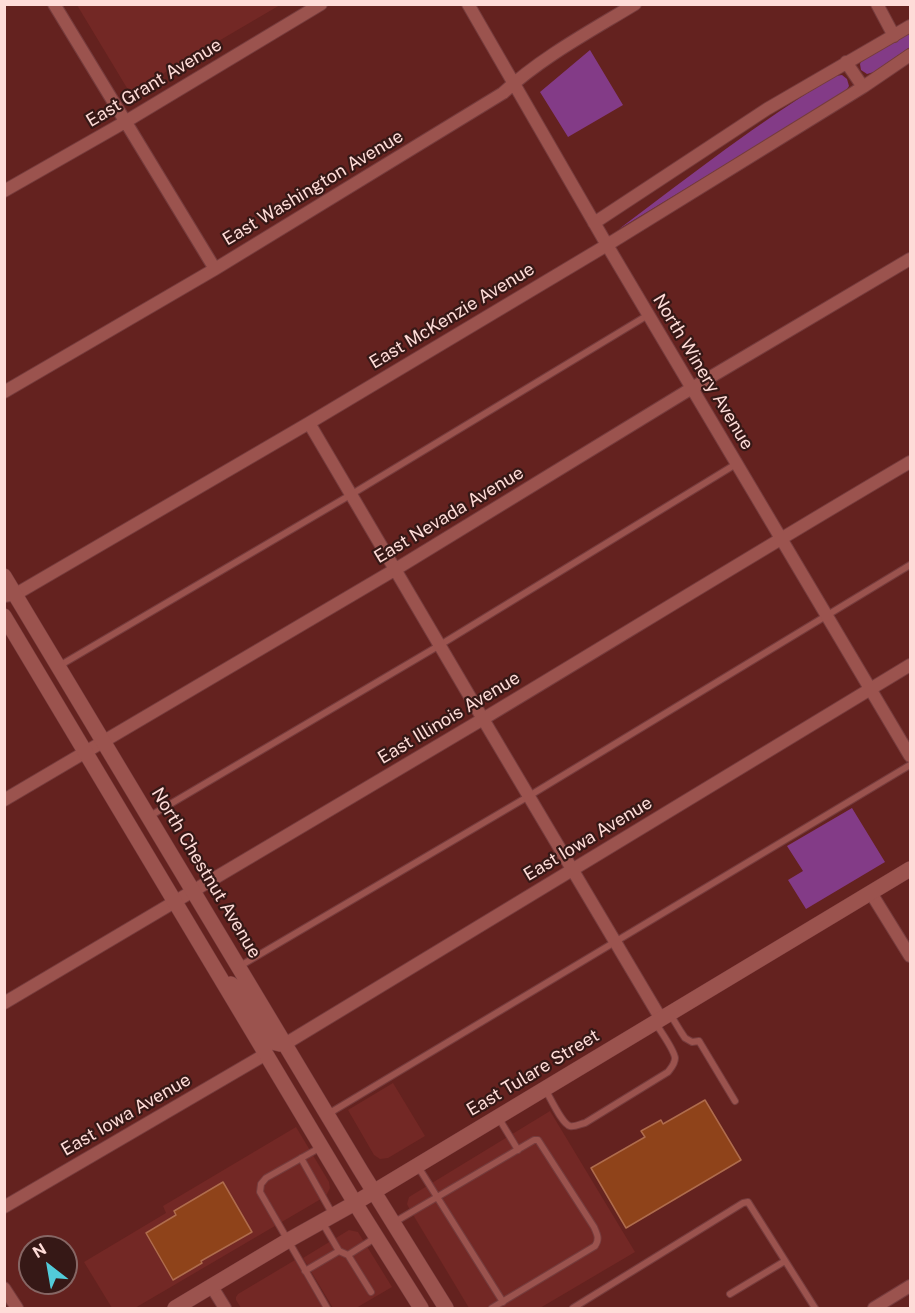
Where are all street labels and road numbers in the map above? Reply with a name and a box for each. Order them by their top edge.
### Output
street label: East Grant Avenue [82,34,226,132]
street label: East Washington Avenue [219,126,407,250]
street label: East McKenzie Avenue [366,258,538,374]
street label: North Winery Avenue [648,290,758,454]
street label: East Nevada Avenue [370,462,528,568]
street label: East Illinois Avenue [374,667,524,769]
street label: North Chestnut Avenue [147,784,265,962]
street label: East Iowa Avenue [520,792,656,886]
street label: East Tulare Street [463,1025,603,1121]
street label: East Iowa Avenue [57,1069,195,1161]

